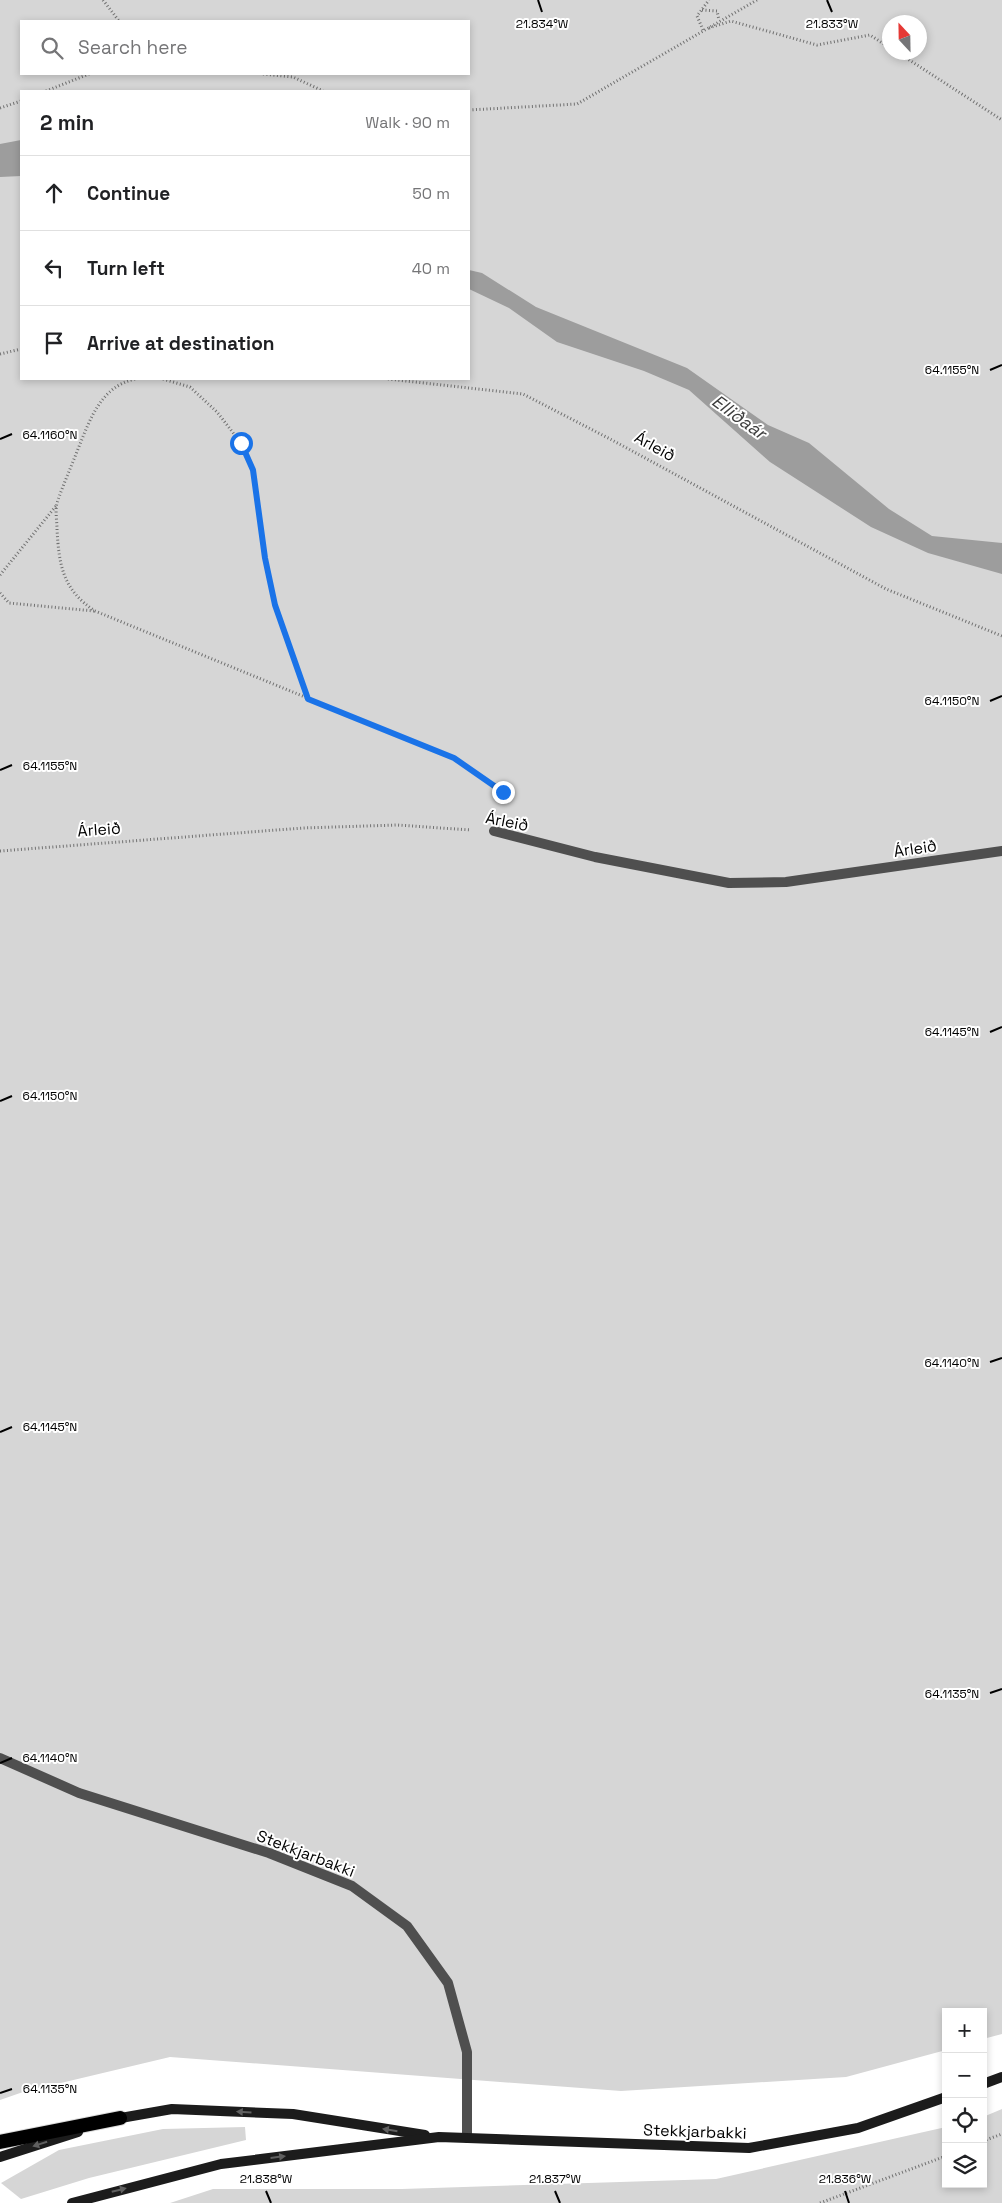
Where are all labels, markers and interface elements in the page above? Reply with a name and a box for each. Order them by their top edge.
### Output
north arrow [882,15,927,60]
text: 21.834°W [516,16,569,32]
text: 21.833°W [806,16,859,32]
search box [20,20,470,75]
icon: search [38,34,66,62]
text: Search here [78,35,188,60]
text: 2 min [40,109,94,136]
text: Walk · 90 m [365,112,450,133]
icon: ahead [40,179,68,207]
text: Continue [87,181,170,206]
text: 50 m [412,183,450,204]
icon: left [40,254,68,282]
text: Turn left [87,256,165,281]
text: 40 m [412,258,450,279]
icon: arrive [40,329,68,357]
text: Arrive at destination [87,331,275,356]
text: 64.1155°N [925,362,979,378]
water label: Elliðaár [707,389,773,445]
text: 64.1160°N [22,427,78,443]
street label: Árleið [631,427,679,466]
route start [230,432,253,455]
text: 64.1150°N [925,693,979,709]
text: 64.1155°N [23,758,77,774]
route end [492,781,515,804]
street label: Árleið [484,807,530,836]
street label: Árleið [77,818,121,841]
street label: Árleið [892,835,938,862]
text: 64.1145°N [925,1024,979,1040]
text: 64.1150°N [23,1088,77,1104]
text: 64.1140°N [924,1355,980,1371]
text: 64.1145°N [23,1419,77,1435]
text: 64.1135°N [925,1686,979,1702]
text: 64.1140°N [22,1750,78,1766]
street label: Stekkjarbakki [254,1825,358,1882]
map controls [942,2008,987,2188]
button: + [942,2008,987,2053]
button: − [942,2053,987,2098]
text: 64.1135°N [23,2081,77,2097]
button: locate [942,2098,987,2143]
one-way arrow [236,2108,252,2116]
street label: Stekkjarbakki [643,2119,747,2144]
one-way arrow [382,2125,398,2133]
one-way arrow [33,2141,48,2148]
button: layers [942,2143,987,2188]
one-way arrow [270,2153,286,2161]
text: 21.838°W [240,2171,293,2187]
text: 21.837°W [529,2171,581,2187]
text: 21.836°W [819,2171,872,2187]
one-way arrow [112,2186,127,2194]

